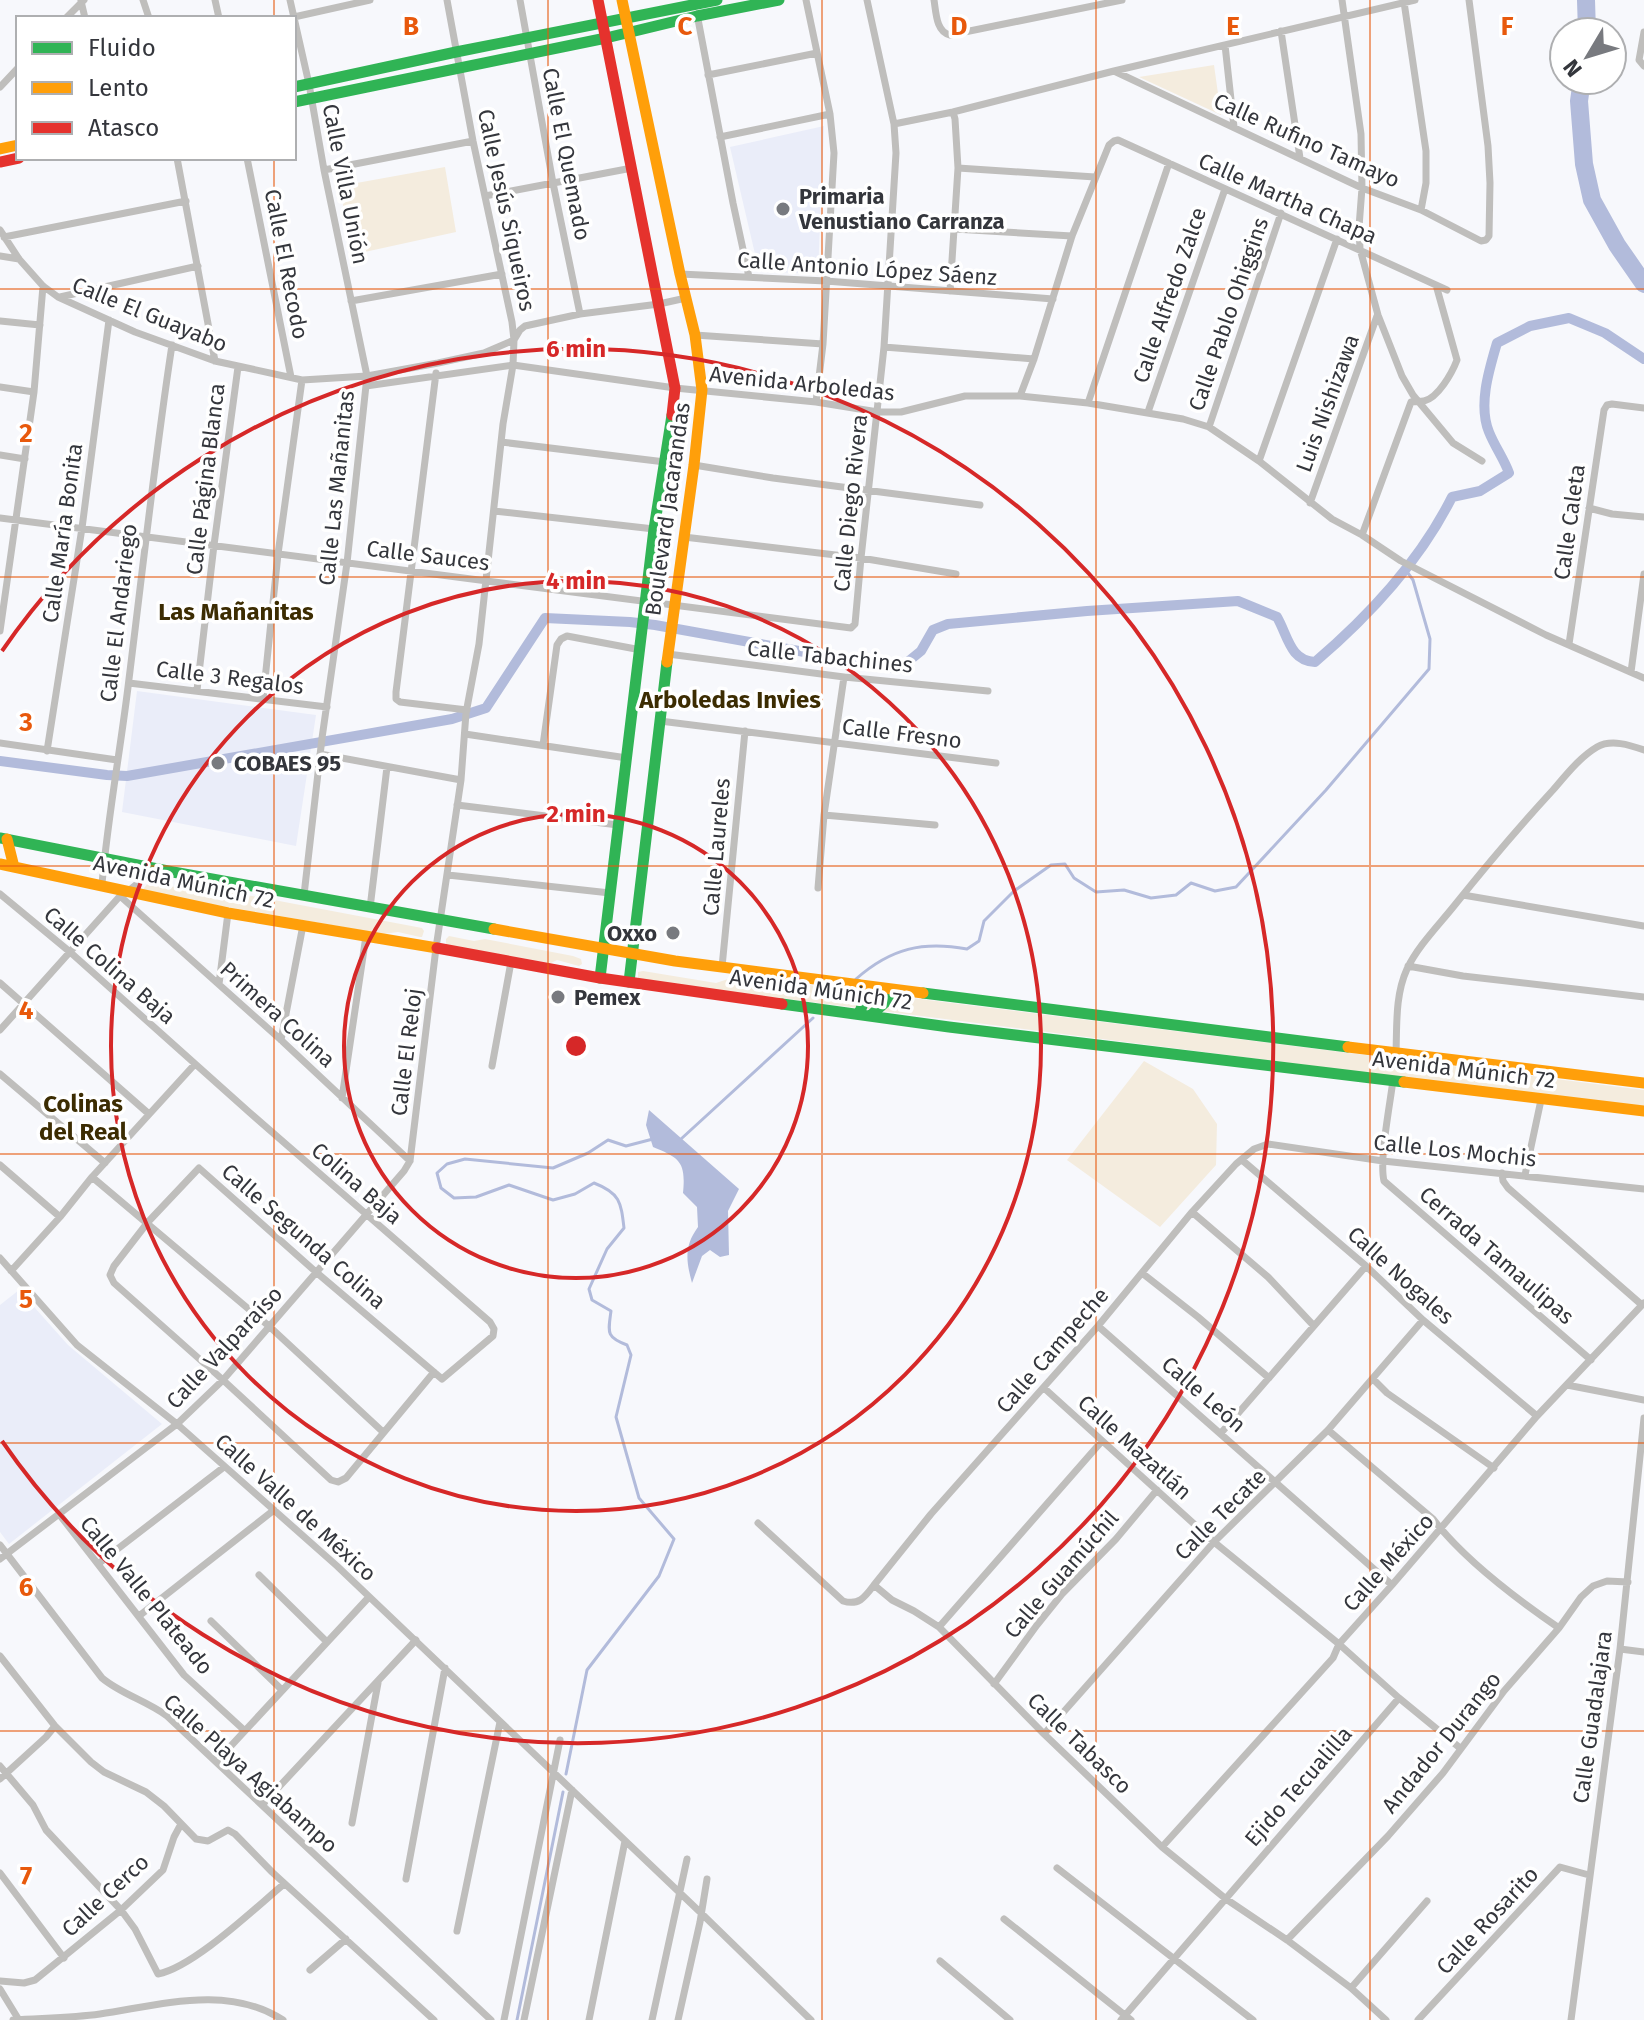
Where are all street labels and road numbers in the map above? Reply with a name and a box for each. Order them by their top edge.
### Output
street label: Calle El Quemado [537,66,596,243]
street label: Calle Rufino Tamayo [1209,87,1404,194]
street label: Calle Villa Unión [317,102,374,267]
street label: Calle Jesús Siqueiros [472,107,541,313]
street label: Calle Martha Chapa [1194,147,1381,250]
street label: Calle El Recodo [259,187,314,341]
street label: Calle Alfredo Zalce [1127,204,1212,386]
street label: Calle Pablo Ohiggins [1183,214,1274,414]
street label: Calle Antonio López Sáenz [736,246,998,291]
street label: Calle El Guayabo [68,271,231,358]
street label: Luis Nishizawa [1290,330,1365,476]
street label: Avenida Arboledas [708,360,896,407]
street label: Calle Página Blanca [180,382,231,576]
street label: Calle Las Mañanitas [313,389,360,587]
street label: Boulevard Jacarandas [639,401,696,618]
street label: Calle Diego Rivera [828,413,873,593]
street label: Calle María Bonita [37,442,88,625]
street label: Calle Caleta [1548,463,1591,582]
street label: Calle El Andariego [94,522,143,704]
street label: Calle Sauces [365,535,491,576]
street label: Calle Tabachines [746,634,914,679]
street label: Calle 3 Regalos [155,655,305,700]
street label: Calle Fresno [841,713,963,754]
street label: Calle Laureles [697,777,736,917]
street label: Avenida Múnich 72 [91,849,277,914]
street label: Calle Colina Baja [38,901,181,1030]
street label: Primera Colina [215,956,341,1073]
street label: Avenida Múnich 72 [728,963,914,1016]
street label: Calle El Reloj [385,987,428,1118]
street label: Avenida Múnich 72 [1371,1045,1557,1094]
street label: Calle Los Mochis [1372,1129,1538,1172]
street label: Colina Baja [306,1137,408,1230]
street label: Calle Segunda Colina [216,1158,391,1315]
street label: Cerrada Tamaulipas [1414,1181,1580,1330]
street label: Calle Nogales [1342,1221,1459,1330]
street label: Calle Valparaíso [161,1280,288,1414]
street label: Calle Campeche [990,1282,1114,1419]
street label: Calle León [1156,1351,1251,1438]
street label: Calle Mazatlán [1072,1389,1197,1505]
street label: Calle Valle de México [209,1428,382,1587]
street label: Calle Tecate [1169,1463,1272,1566]
street label: Calle Guamúchil [998,1505,1124,1644]
street label: Calle México [1337,1508,1440,1617]
street label: Calle Valle Plateado [74,1511,219,1680]
street label: Calle Guadalajara [1567,1629,1618,1805]
street label: Andador Durango [1376,1666,1507,1819]
street label: Calle Tabasco [1022,1687,1137,1800]
street label: Calle Playa Agiabampo [158,1688,343,1859]
street label: Ejido Tecualilla [1239,1721,1358,1852]
street label: Calle Cerco [56,1848,154,1942]
street label: Calle Rosarito [1431,1861,1544,1980]

